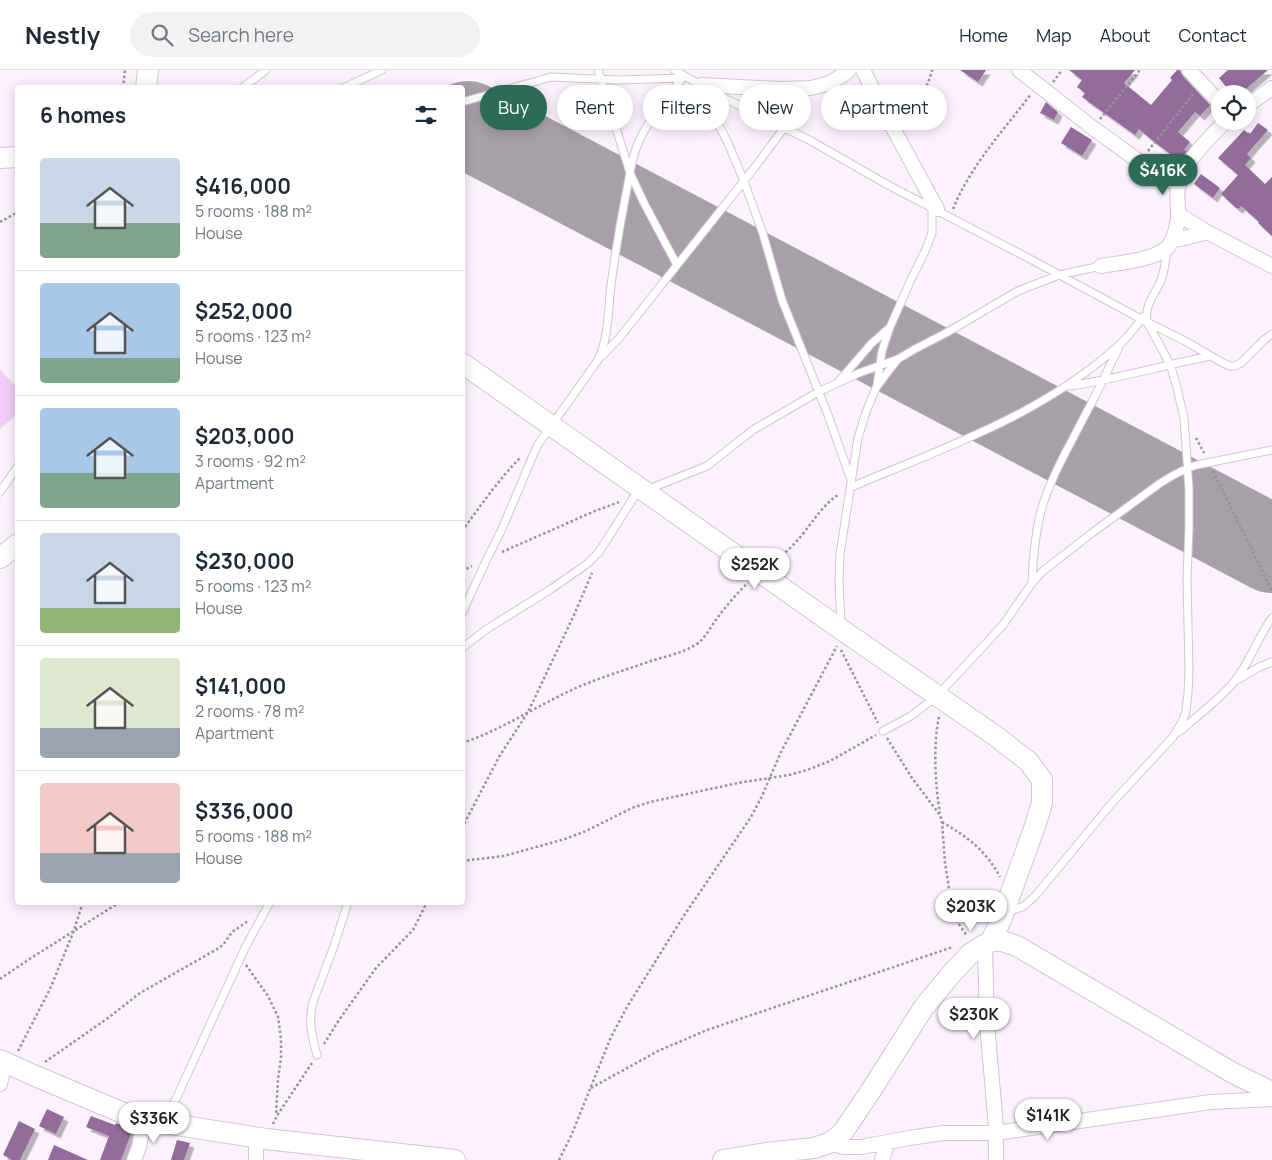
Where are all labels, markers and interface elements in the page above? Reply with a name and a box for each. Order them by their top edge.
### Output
search box [130,12,480,57]
text: Nestly [25,18,100,51]
icon: search [148,21,176,49]
text: Search here [188,22,294,48]
text: Home [959,23,1008,47]
text: Map [1036,23,1072,47]
text: About [1100,23,1150,47]
text: Contact [1178,23,1247,47]
chip: Buy [480,85,547,130]
chip: Rent [557,85,633,130]
chip: Filters [643,85,729,130]
chip: New [739,85,811,130]
chip: Apartment [821,85,947,130]
map controls [1211,85,1256,130]
button: locate [1211,85,1256,130]
text: 6 homes [40,101,126,129]
icon: filters [412,101,440,129]
pin: $416K [1128,154,1198,196]
text: $416K [1139,159,1187,181]
text: $416,000 [195,172,291,200]
icon: home [80,178,140,238]
text: 5 rooms · 188 m² [195,200,312,222]
text: House [195,222,243,244]
text: $252,000 [195,297,293,325]
icon: home [80,303,140,363]
text: 5 rooms · 123 m² [195,325,311,347]
text: House [195,347,243,369]
text: $203,000 [195,422,295,450]
icon: home [80,428,140,488]
text: 3 rooms · 92 m² [195,450,306,472]
text: Apartment [195,472,274,494]
text: $230,000 [195,547,295,575]
pin: $252K [720,548,790,590]
icon: home [80,553,140,613]
text: $252K [731,553,779,575]
text: 5 rooms · 123 m² [195,575,311,597]
text: House [195,597,243,619]
text: $141,000 [195,672,286,700]
icon: home [80,678,140,738]
text: 2 rooms · 78 m² [195,700,304,722]
text: Apartment [195,722,274,744]
text: $336,000 [195,797,294,825]
icon: home [80,803,140,863]
text: 5 rooms · 188 m² [195,825,312,847]
text: House [195,847,243,869]
pin: $203K [936,890,1006,932]
text: $203K [946,895,996,917]
pin: $230K [939,998,1009,1040]
text: $230K [949,1003,999,1025]
pin: $141K [1013,1098,1083,1141]
pin: $336K [119,1102,189,1144]
text: $141K [1026,1104,1070,1126]
text: $336K [130,1107,178,1129]

